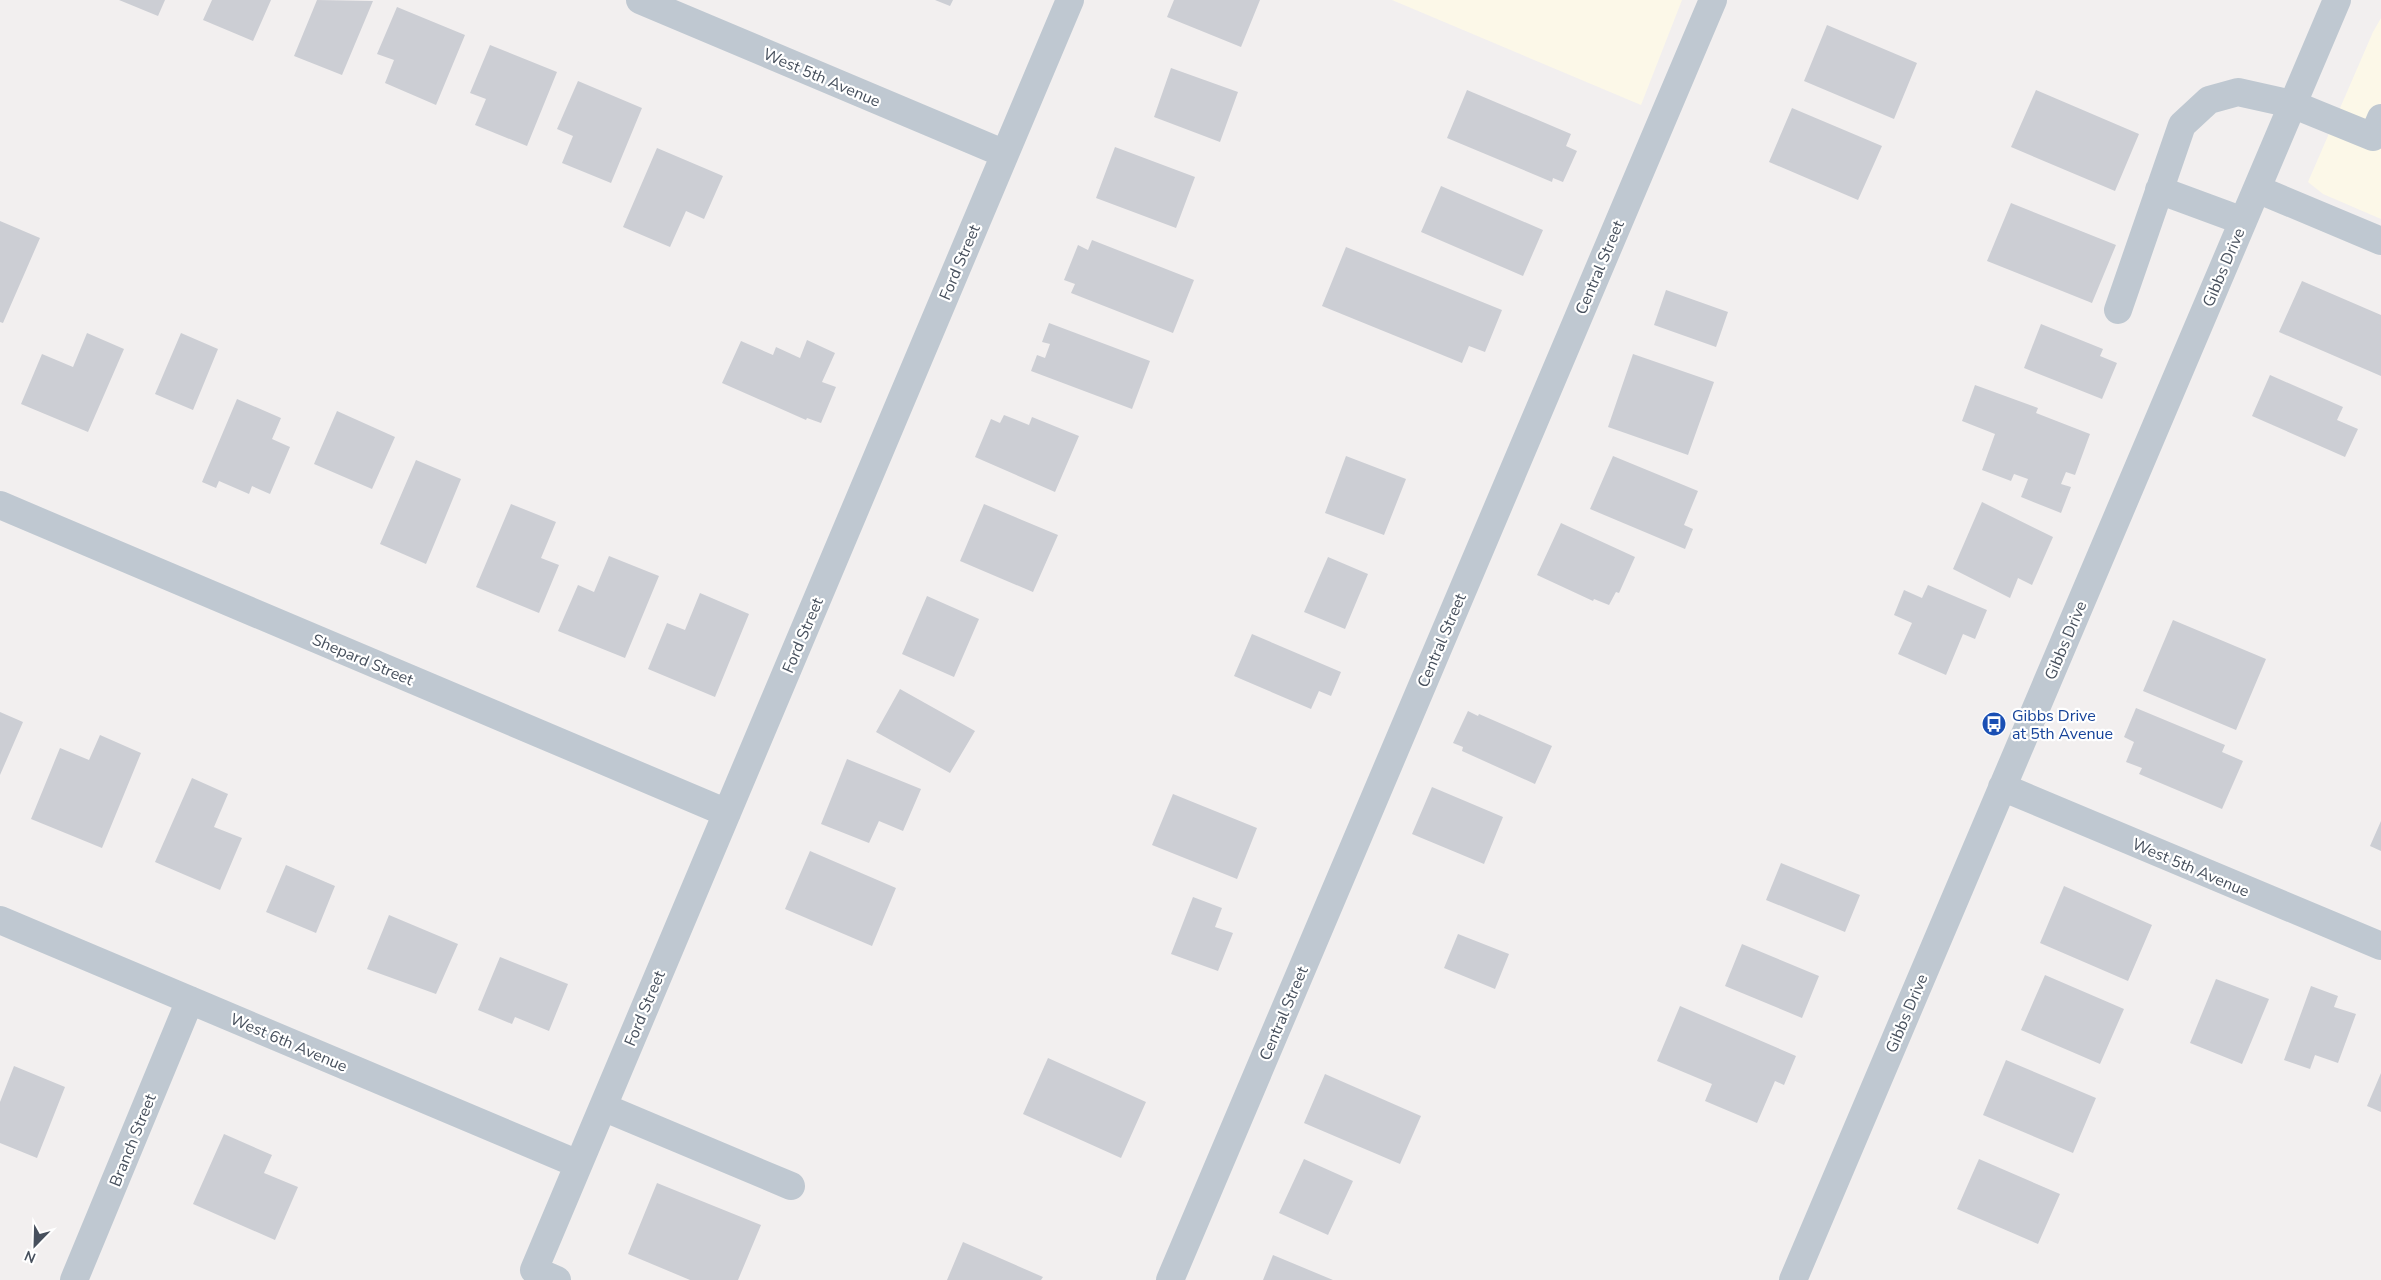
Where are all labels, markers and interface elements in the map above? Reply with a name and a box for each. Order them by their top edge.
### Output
street label: West 5th Avenue [760,43,884,113]
street label: Central Street [1570,217,1630,318]
street label: Ford Street [934,221,986,304]
street label: Gibbs Drive [2197,225,2250,310]
street label: Central Street [1412,590,1472,691]
street label: Ford Street [777,594,829,677]
street label: Gibbs Drive [2039,598,2092,683]
street label: Shepard Street [309,629,417,691]
place label: Gibbs Drive at 5th Avenue [2012,705,2113,745]
bus stop icon: Gibbs Drive at 5th Avenue [1981,711,2007,737]
street label: West 5th Avenue [2129,833,2253,903]
street label: Central Street [1254,963,1314,1064]
street label: Ford Street [619,967,671,1050]
street label: Gibbs Drive [1880,971,1933,1056]
street label: West 6th Avenue [227,1008,351,1078]
street label: Branch Street [104,1090,162,1190]
north arrow [10,1220,60,1270]
text: N [22,1246,39,1267]

